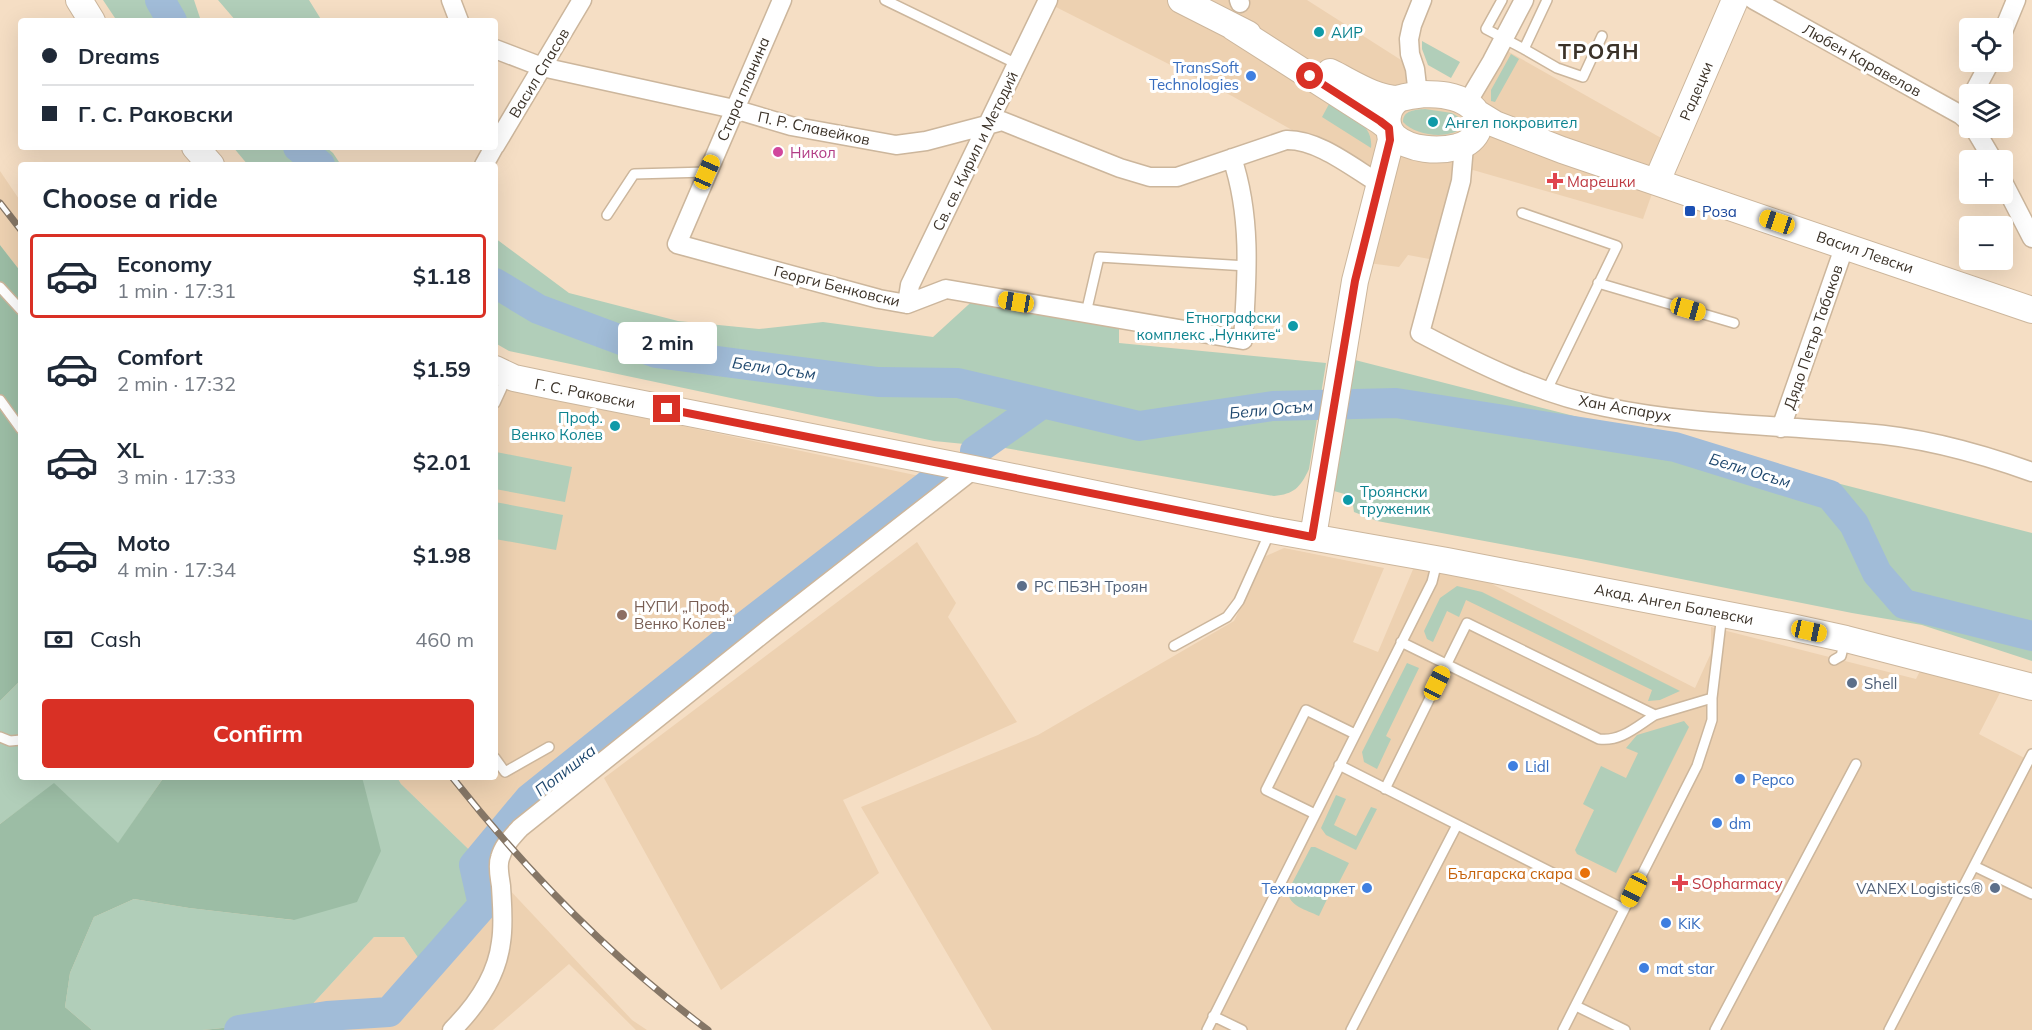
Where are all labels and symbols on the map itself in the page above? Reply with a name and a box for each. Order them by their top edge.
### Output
street label: Любен Каравелов [1799,19,1925,101]
place label: АИР [1331,23,1363,42]
street label: Васил Спасов [505,25,573,121]
marker: АИР [1312,25,1326,39]
street label: Стара планина [712,34,774,144]
district label: ТРОЯН [1558,38,1640,64]
place label: TransSoft Technologies [1149,58,1239,94]
street label: Радецки [1675,59,1717,123]
route start [1296,62,1323,89]
street label: Св. св. Кирил и Методий [928,68,1022,234]
marker: TransSoft Technologies [1244,69,1258,83]
street label: П. Р. Славейков [756,107,872,149]
place label: Ангел покровител [1445,113,1577,132]
marker: Ангел покровител [1426,115,1440,129]
place label: Никол [790,143,836,162]
marker: Никол [771,145,785,159]
car [691,152,723,192]
place label: Марешки [1567,172,1636,191]
marker: Марешки [1548,174,1562,188]
place label: Роза [1702,202,1737,221]
marker: Роза [1683,204,1697,218]
car [1757,208,1797,236]
street label: Васил Левски [1814,227,1916,277]
street label: Георги Бенковски [772,261,902,311]
street label: Дядо Петър Табаков [1779,262,1847,412]
car [997,290,1035,314]
car [1668,295,1708,323]
place label: Етнографски комплекс „Нунките“ [1136,308,1281,344]
marker: Етнографски комплекс „Нунките“ [1286,319,1300,333]
callout: 2 min [618,322,716,364]
water label: Бели Осъм [731,352,817,384]
street label: Г. С. Раковски [533,374,637,412]
street label: Хан Аспарух [1577,391,1673,425]
route end [653,395,680,422]
water label: Бели Осъм [1228,395,1314,423]
place label: Проф. Венко Колев [511,408,603,444]
marker: Проф. Венко Колев [608,419,622,433]
water label: Бели Осъм [1707,448,1793,492]
place label: Троянски труженик [1360,482,1431,518]
marker: Троянски труженик [1341,493,1355,507]
place label: РС ПБЗН Троян [1034,577,1148,596]
marker: РС ПБЗН Троян [1015,579,1029,593]
street label: Акад. Ангел Балевски [1593,579,1755,629]
place label: НУПИ „Проф. Венко Колев“ [634,597,733,633]
marker: НУПИ „Проф. Венко Колев“ [615,608,629,622]
car [1790,618,1828,644]
car [1421,663,1453,703]
place label: Shell [1864,674,1897,693]
marker: Shell [1845,676,1859,690]
water label: Попишка [530,740,600,800]
place label: Lidl [1525,757,1549,776]
marker: Lidl [1506,759,1520,773]
place label: Pepco [1752,770,1794,789]
marker: Pepco [1733,772,1747,786]
place label: dm [1729,814,1751,833]
marker: dm [1710,816,1724,830]
place label: Българска скара [1448,864,1573,883]
marker: Българска скара [1578,866,1592,880]
car [1618,870,1650,910]
place label: SOpharmacy [1692,874,1783,893]
marker: SOpharmacy [1673,876,1687,890]
place label: Техномаркет [1261,879,1355,898]
place label: VANEX Logistics® [1856,879,1983,898]
marker: Техномаркет [1360,881,1374,895]
marker: VANEX Logistics® [1988,881,2002,895]
place label: KiK [1678,914,1701,933]
marker: KiK [1659,916,1673,930]
place label: mat star [1656,959,1715,978]
marker: mat star [1637,961,1651,975]

